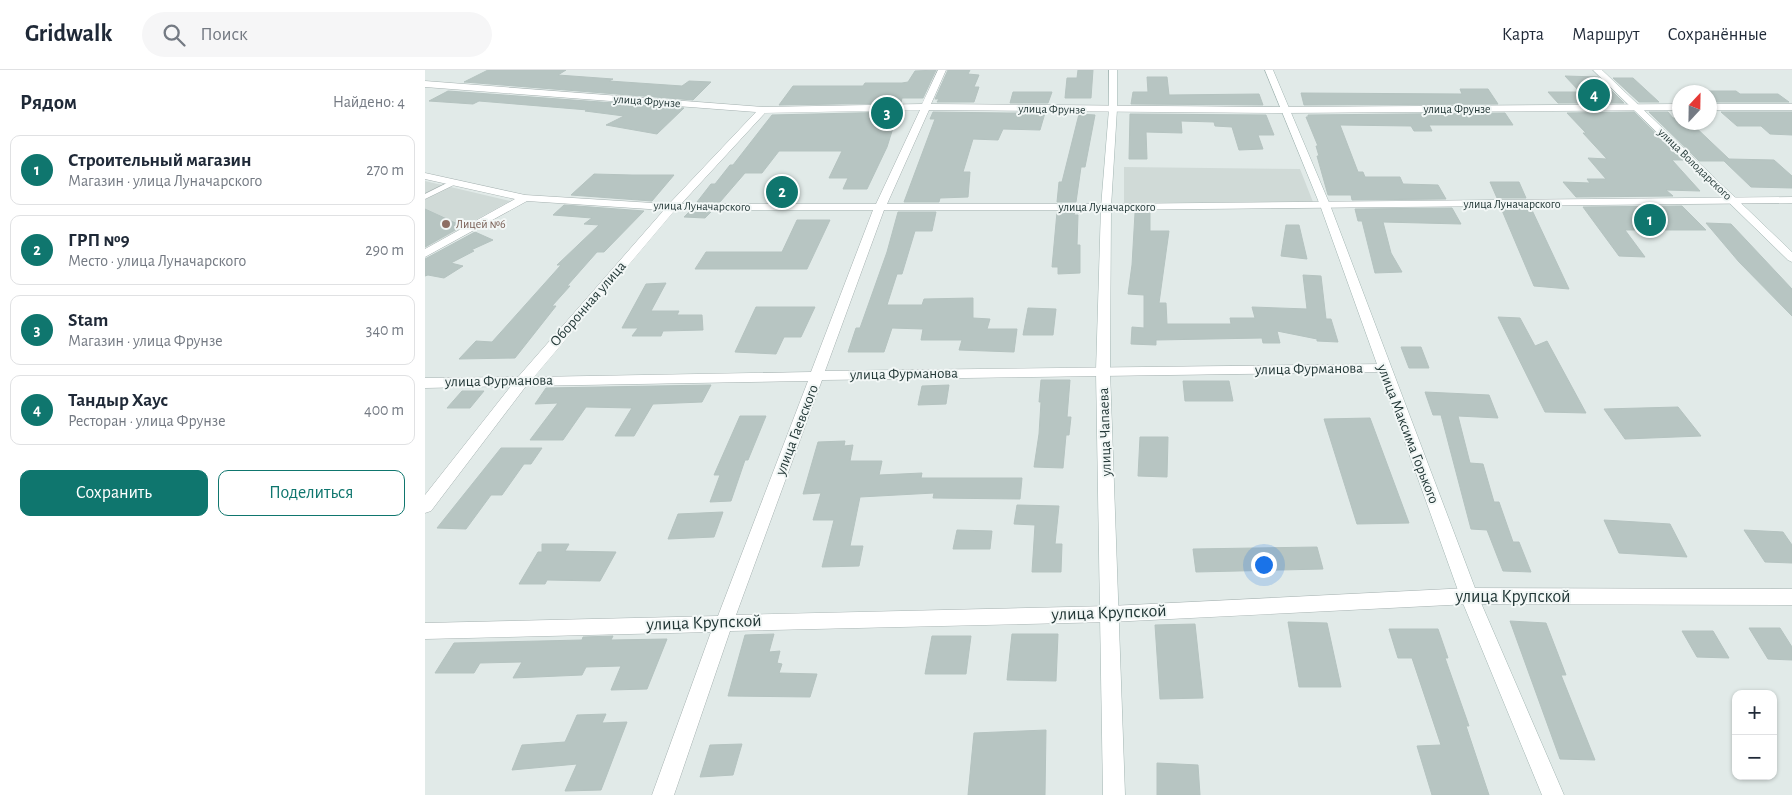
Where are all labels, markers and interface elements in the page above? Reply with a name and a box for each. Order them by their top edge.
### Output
search box [142,12,492,57]
icon: search [160,21,188,49]
text: Gridwalk [25,22,112,46]
text: Поиск [200,25,248,44]
text: Карта [1502,26,1544,44]
text: Маршрут [1572,26,1640,44]
text: Сохранённые [1668,26,1767,44]
pin: 4 [1578,76,1610,114]
north arrow [1672,85,1717,130]
text: Рядом [20,92,77,113]
street label: улица Фрунзе [612,93,681,110]
text: Найдено: 4 [333,94,405,110]
pin: 3 [871,94,903,132]
street label: улица Фрунзе [1017,102,1086,117]
street label: улица Фрунзе [1422,103,1491,116]
street label: улица Володарского [1654,125,1734,203]
text: Строительный магазин [68,151,251,170]
text: 1 [34,162,40,178]
text: 270 m [366,162,404,178]
text: Магазин · улица Луначарского [68,173,262,189]
pin: 2 [766,173,798,211]
street label: улица Луначарского [1463,198,1561,211]
street label: улица Луначарского [652,199,751,214]
street label: улица Луначарского [1058,201,1156,214]
pin: 1 [1634,201,1666,239]
marker: Лицей №6 [440,218,452,230]
place label: Лицей №6 [456,218,506,230]
text: ГРП №9 [68,231,130,250]
text: 2 [33,242,41,258]
text: 290 m [365,242,404,258]
text: Место · улица Луначарского [68,253,246,269]
street label: Оборонная улица [547,258,629,349]
text: Stam [68,311,108,330]
text: 3 [34,322,40,338]
text: 340 m [366,322,404,338]
text: Магазин · улица Фрунзе [68,333,223,349]
street label: улица Фурманова [1254,361,1363,377]
street label: улица Максима Горького [1374,361,1441,506]
street label: улица Фурманова [849,366,958,382]
street label: улица Фурманова [444,373,553,389]
street label: улица Гаевского [772,383,821,478]
street label: улица Чапаева [1096,387,1114,478]
text: Тандыр Хаус [68,391,168,410]
text: 4 [33,402,41,418]
text: 400 m [364,402,404,418]
text: Ресторан · улица Фрунзе [68,413,226,429]
button: Сохранить [20,470,208,516]
button: Поделиться [218,470,405,516]
your location [1251,552,1277,578]
street label: улица Крупской [1454,588,1571,606]
street label: улица Крупской [1050,602,1167,624]
street label: улица Крупской [645,612,762,634]
map controls [1732,690,1777,780]
button: + [1732,690,1777,735]
button: − [1732,735,1777,780]

